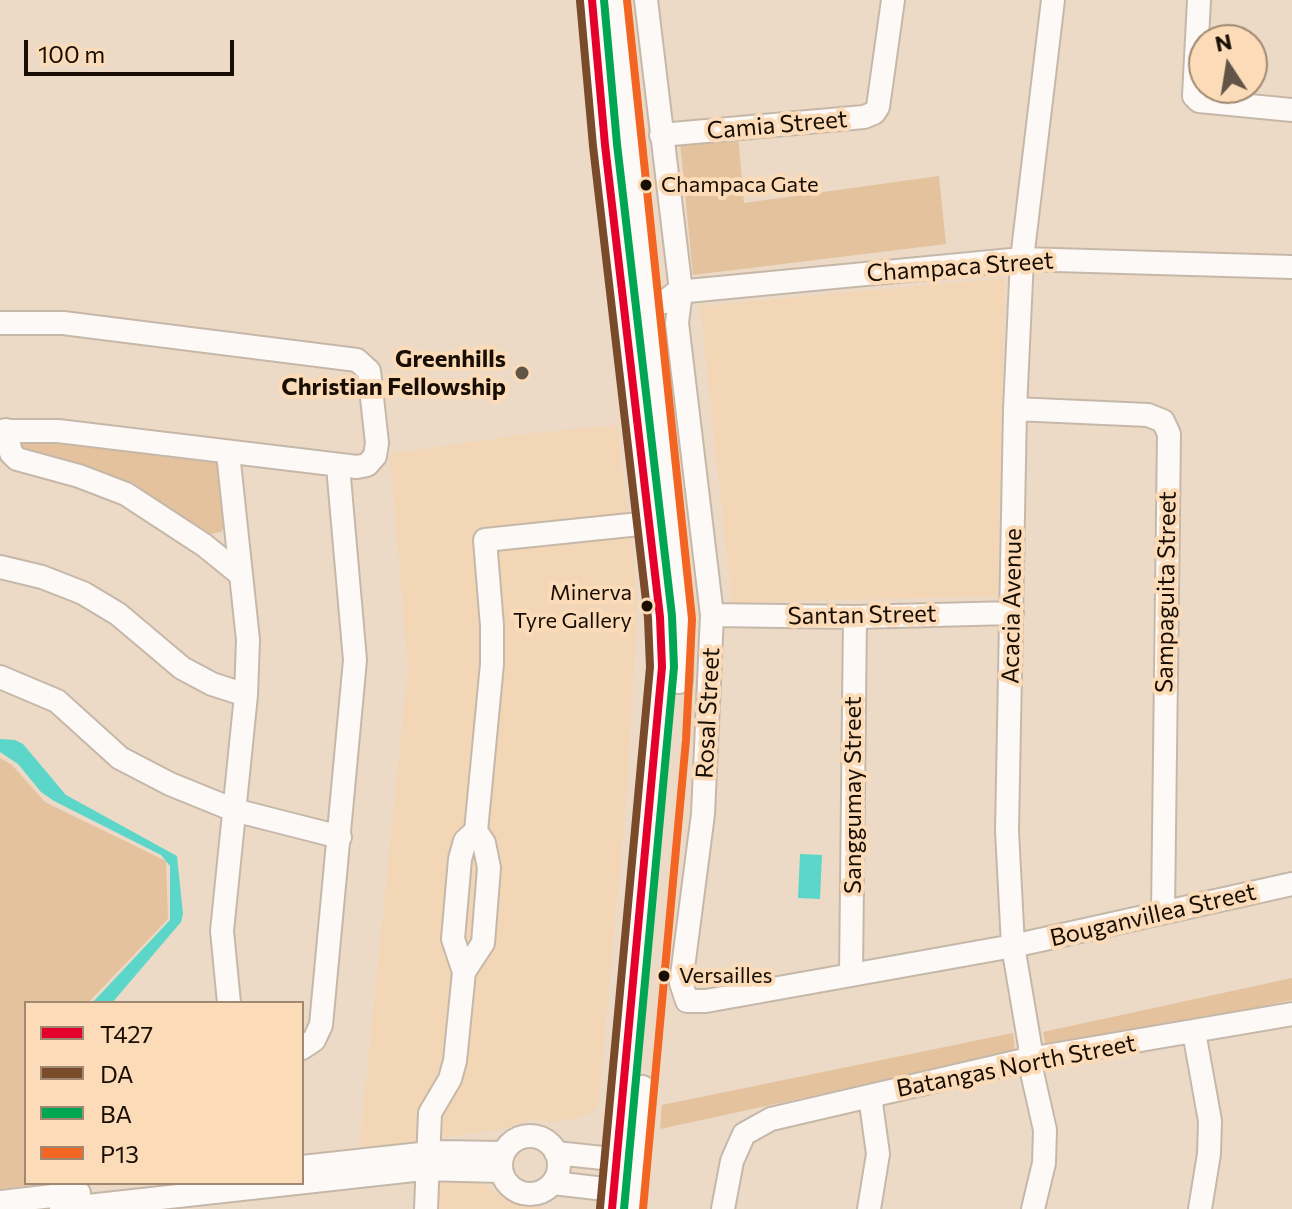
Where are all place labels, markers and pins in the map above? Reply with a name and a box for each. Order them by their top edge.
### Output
place label: Champaca Gate [661,172,819,198]
marker: Champaca Gate [638,177,654,193]
place label: Greenhills Christian Fellowship [281,345,506,401]
marker: Greenhills Christian Fellowship [513,364,531,382]
place label: Minerva Tyre Gallery [513,580,632,632]
marker: Minerva Tyre Gallery [639,598,655,614]
place label: Versailles [679,963,773,989]
marker: Versailles [656,968,672,984]

